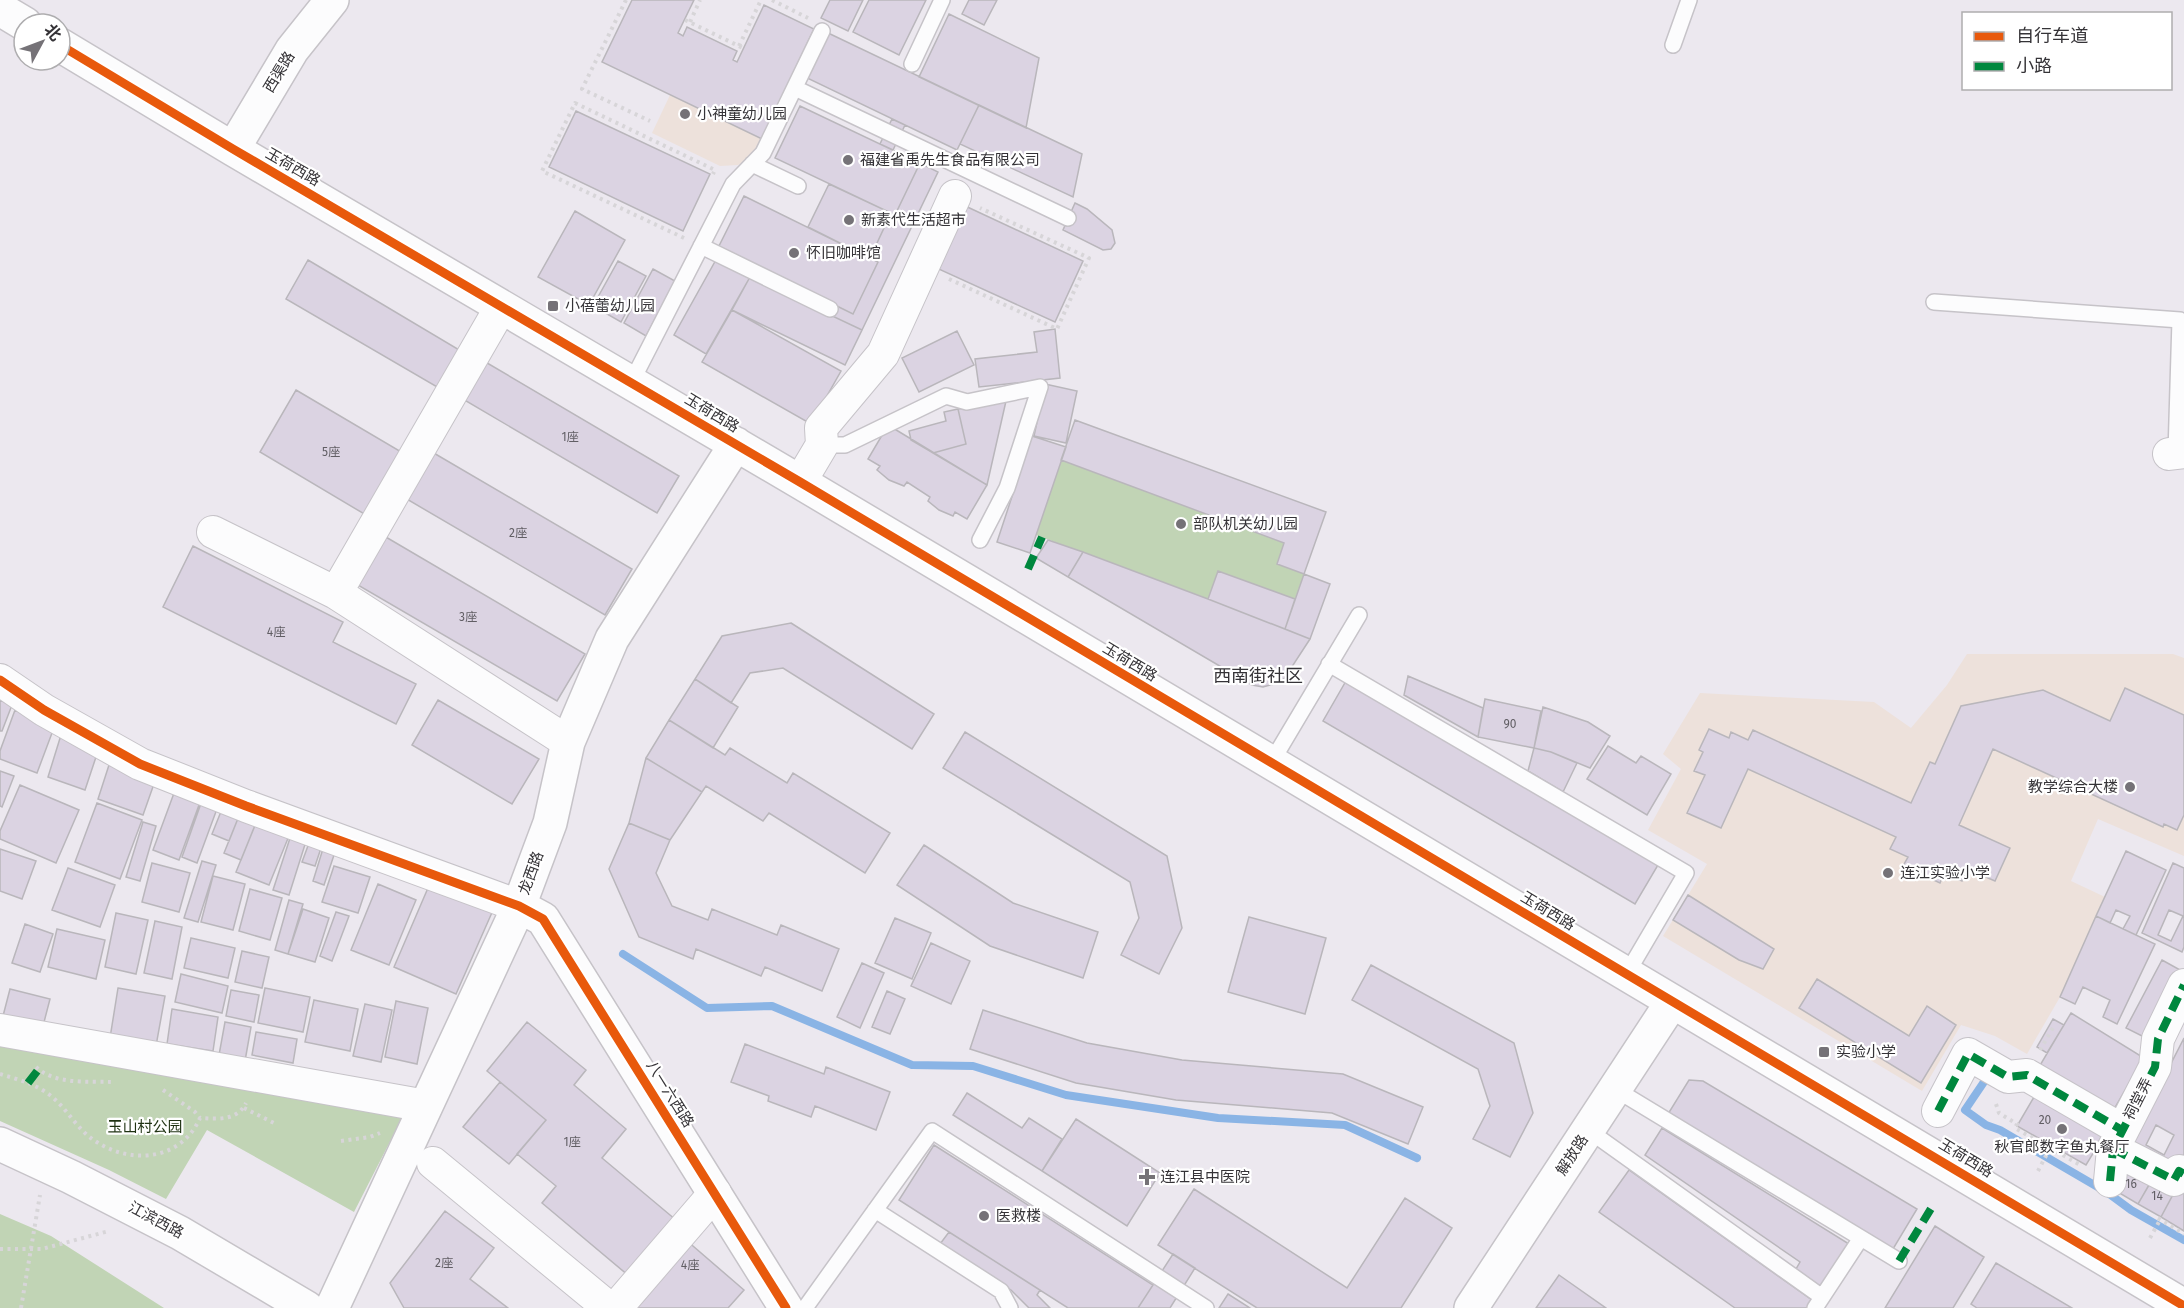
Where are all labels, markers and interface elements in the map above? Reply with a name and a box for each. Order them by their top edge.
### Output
north arrow [12,12,72,72]
legend [1962,12,2172,90]
text: 北 [41,20,65,45]
text: 自行车道 [2016,25,2088,47]
street label: 西渠路 [260,48,298,96]
text: 小路 [2016,55,2052,77]
place label: 小神童幼儿园 [697,105,787,123]
marker: 小神童幼儿园 [678,107,692,121]
street label: 玉荷西路 [263,144,323,190]
place label: 福建省禹先生食品有限公司 [860,151,1040,169]
marker: 福建省禹先生食品有限公司 [841,153,855,167]
place label: 新素代生活超市 [861,211,966,229]
marker: 新素代生活超市 [842,213,856,227]
place label: 怀旧咖啡馆 [806,244,881,262]
marker: 怀旧咖啡馆 [787,246,801,260]
place label: 小蓓蕾幼儿园 [565,297,655,315]
marker: 小蓓蕾幼儿园 [546,299,560,313]
street label: 玉荷西路 [682,390,742,436]
house number: 1座 [561,430,579,444]
house number: 5座 [322,445,340,459]
place label: 部队机关幼儿园 [1193,515,1298,533]
marker: 部队机关幼儿园 [1174,517,1188,531]
house number: 2座 [509,526,527,540]
house number: 3座 [459,610,477,624]
house number: 4座 [267,625,285,639]
street label: 玉荷西路 [1100,639,1160,685]
district label: 西南街社区 [1213,665,1303,687]
house number: 90 [1504,717,1517,731]
place label: 教学综合大楼 [2028,778,2118,796]
marker: 教学综合大楼 [2123,780,2137,794]
street label: 龙西路 [515,849,547,897]
place label: 连江实验小学 [1900,864,1990,882]
marker: 连江实验小学 [1881,866,1895,880]
street label: 玉荷西路 [1518,888,1578,934]
place label: 实验小学 [1836,1043,1896,1061]
marker: 实验小学 [1817,1045,1831,1059]
street label: 八一六西路 [642,1057,698,1131]
street label: 祠堂弄 [2120,1075,2156,1123]
house number: 20 [2039,1113,2052,1127]
park label: 玉山村公园 [107,1118,183,1136]
marker: 秋官郎数字鱼丸餐厅 [2055,1122,2069,1136]
street label: 解放路 [1552,1131,1592,1179]
house number: 1座 [563,1135,581,1149]
street label: 玉荷西路 [1936,1135,1996,1181]
place label: 秋官郎数字鱼丸餐厅 [1994,1138,2130,1156]
marker: 连江县中医院 [1138,1168,1156,1186]
place label: 连江县中医院 [1160,1168,1250,1186]
house number: 16 [2125,1177,2137,1191]
house number: 14 [2151,1189,2163,1203]
street label: 江滨西路 [125,1198,187,1242]
place label: 医救楼 [996,1207,1041,1225]
marker: 医救楼 [977,1209,991,1223]
house number: 2座 [435,1256,453,1270]
house number: 4座 [681,1258,699,1272]

